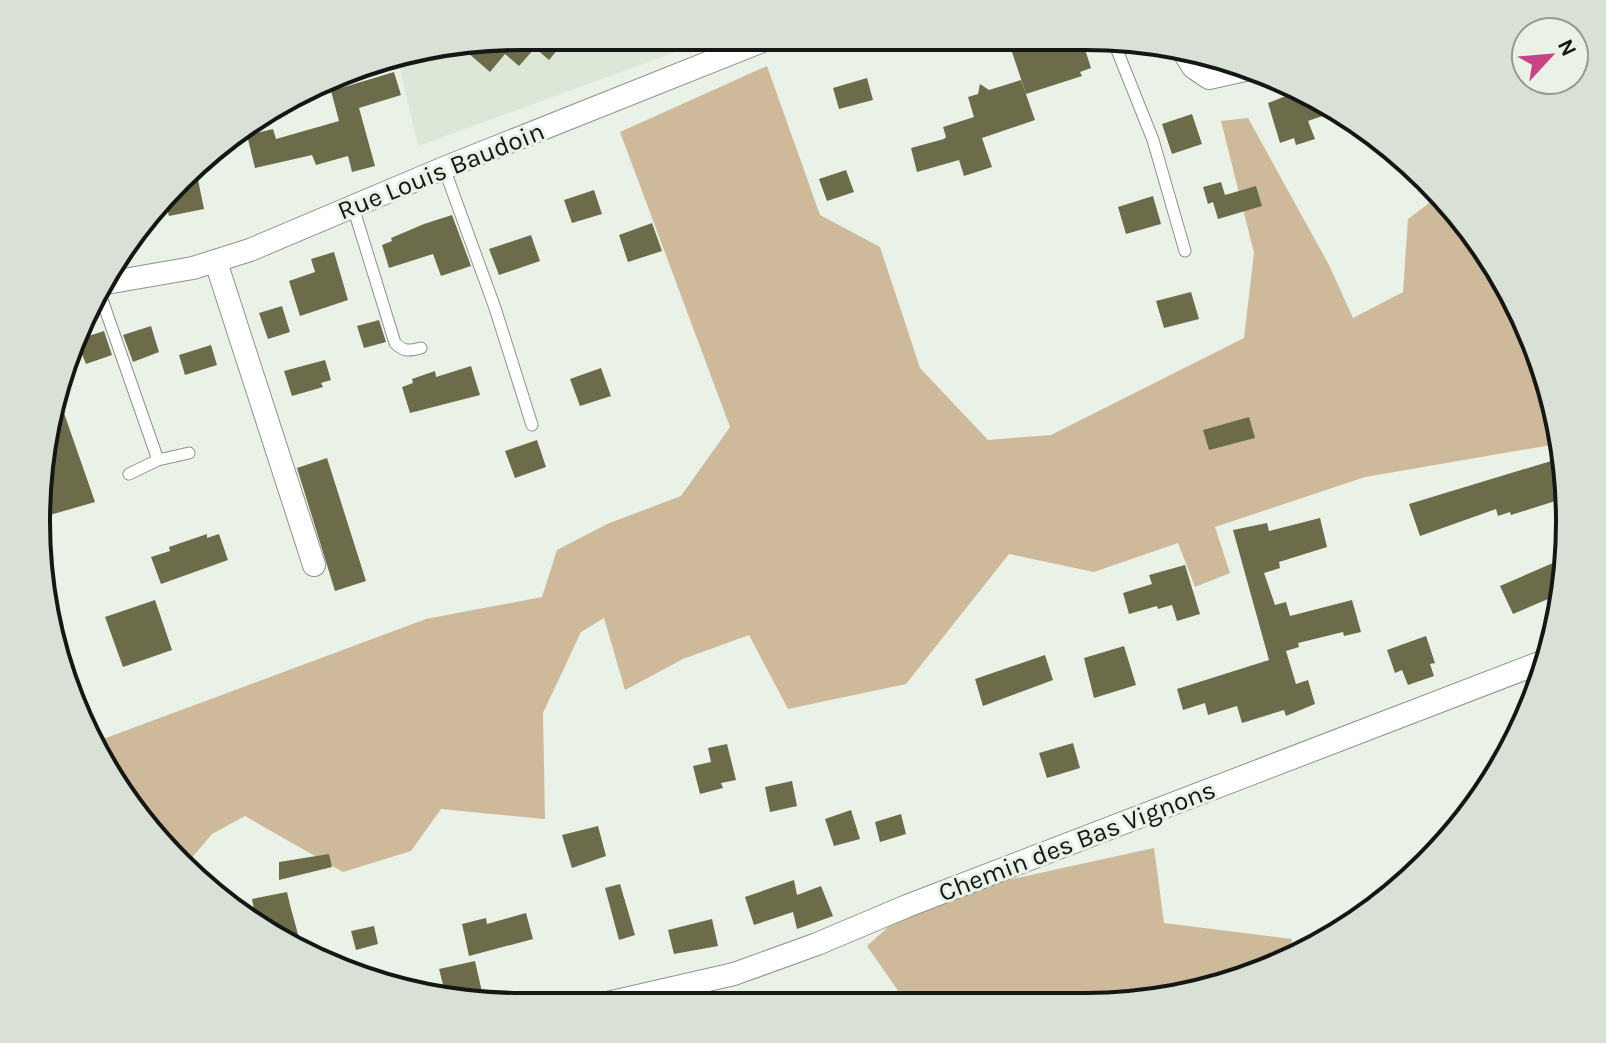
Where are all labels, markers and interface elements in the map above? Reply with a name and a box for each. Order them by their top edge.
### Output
north arrow [1510,16,1590,96]
text: N [1552,35,1582,60]
street label: Rue Louis Baudoin [333,115,549,227]
street label: Chemin des Bas Vignons [934,774,1220,908]

